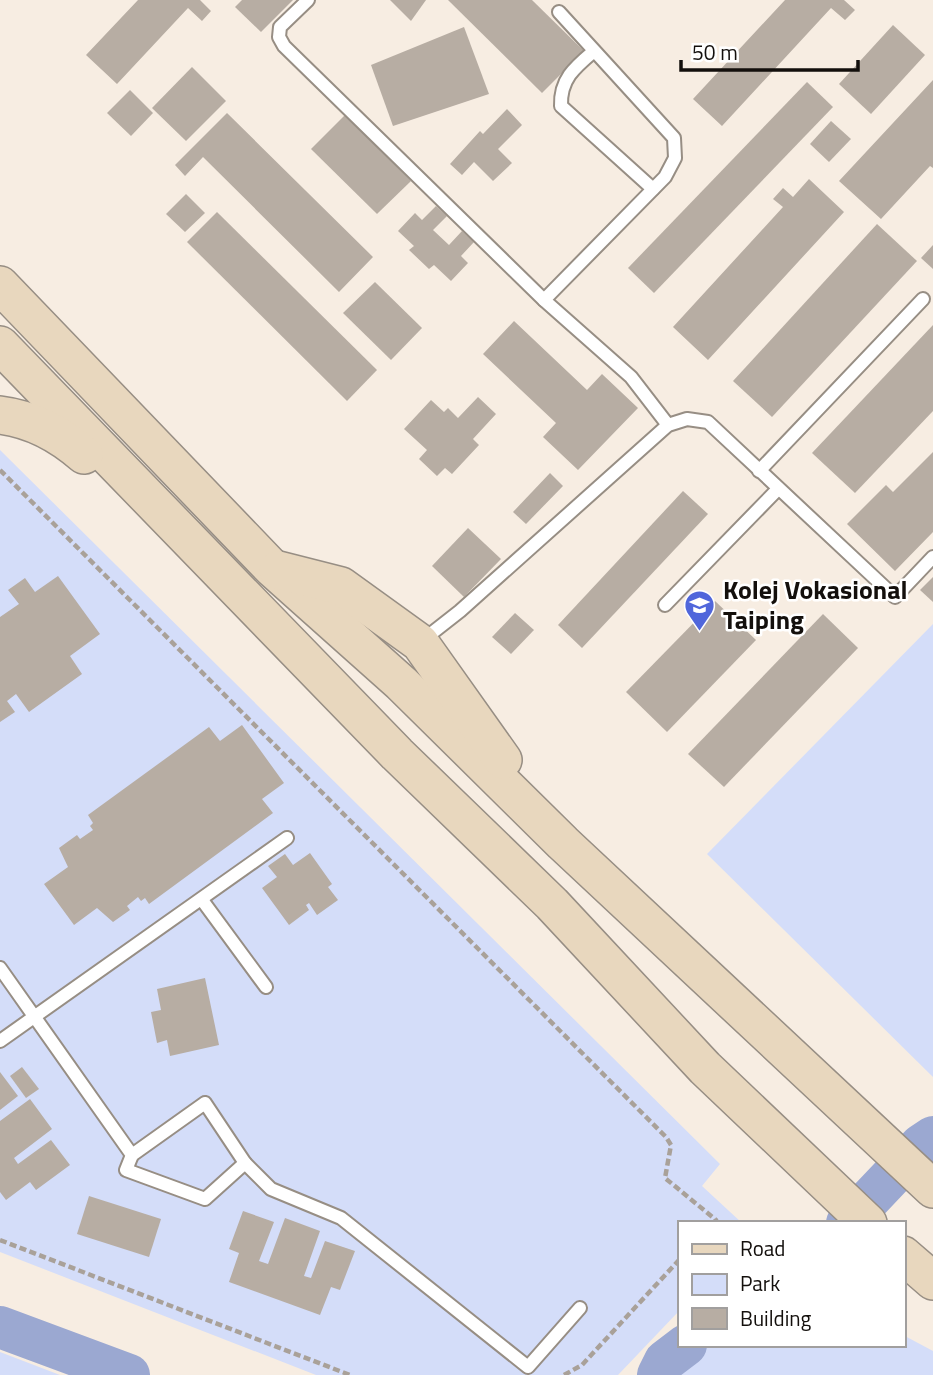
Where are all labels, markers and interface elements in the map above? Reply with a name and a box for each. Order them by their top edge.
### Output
scale bar [681,28,858,72]
text: 50 m [692,36,738,68]
place label: Kolej Vokasional Taiping [723,570,907,639]
school or university icon: Kolej Vokasional Taiping [683,588,717,632]
legend [678,1221,905,1347]
text: Road [740,1232,785,1264]
text: Park [740,1267,780,1299]
text: Building [740,1302,812,1334]

